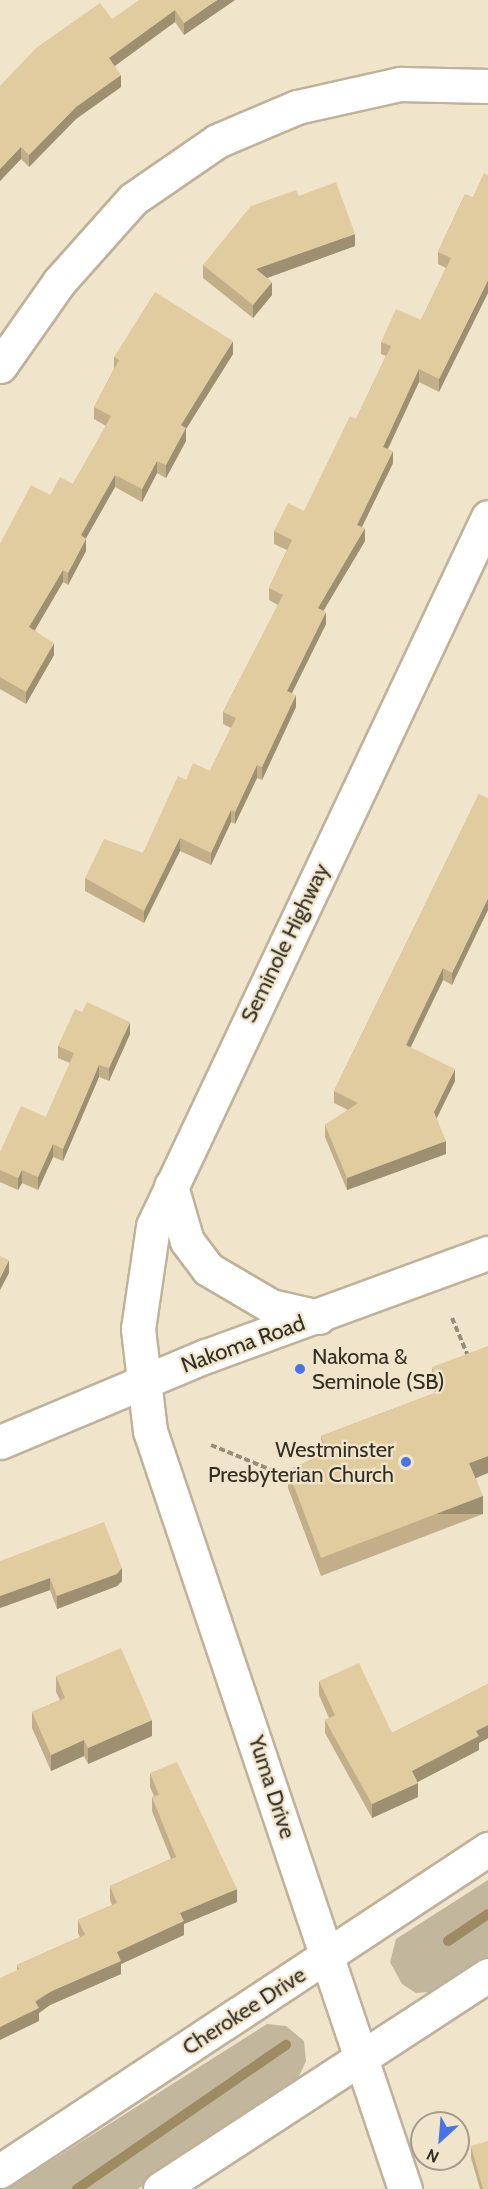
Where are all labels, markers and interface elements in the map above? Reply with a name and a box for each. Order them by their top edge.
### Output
street label: Seminole Highway [235,859,335,1027]
street label: Nakoma Road [177,1309,309,1379]
place label: Nakoma & Seminole (SB) [312,1343,445,1394]
marker: Nakoma & Seminole (SB) [293,1362,307,1376]
place label: Westminster Presbyterian Church [208,1436,394,1488]
marker: Westminster Presbyterian Church [399,1455,413,1469]
street label: Yuma Drive [243,1732,301,1842]
street label: Cherokee Drive [177,1961,311,2061]
north arrow [410,2111,470,2171]
text: N [424,2145,442,2167]

